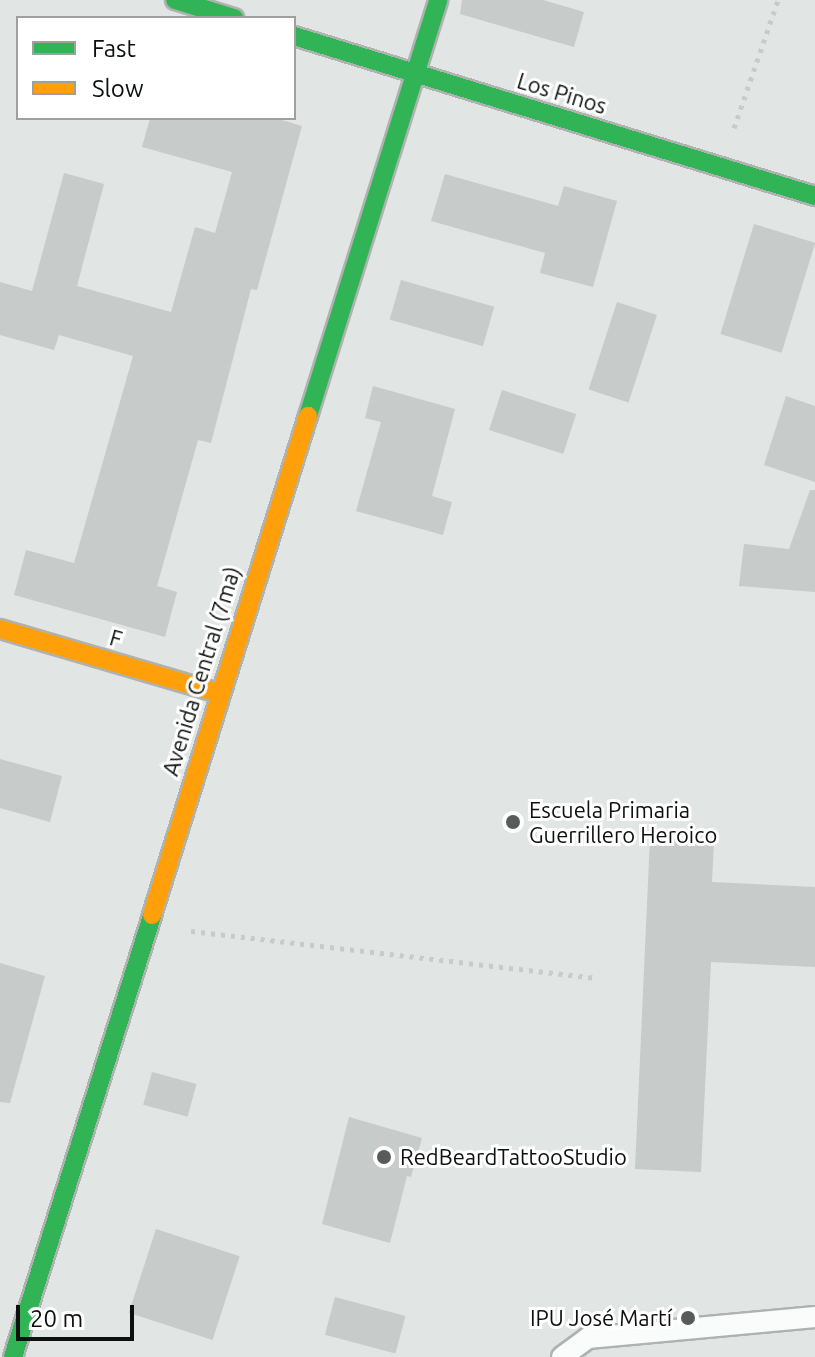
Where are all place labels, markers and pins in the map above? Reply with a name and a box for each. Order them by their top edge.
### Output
place label: Escuela Primaria Guerrillero Heroico [529,796,717,848]
marker: Escuela Primaria Guerrillero Heroico [504,813,522,831]
place label: RedBeardTattooStudio [400,1144,627,1170]
marker: RedBeardTattooStudio [375,1148,393,1166]
place label: IPU José Martí [530,1305,672,1331]
marker: IPU José Martí [679,1309,697,1327]

